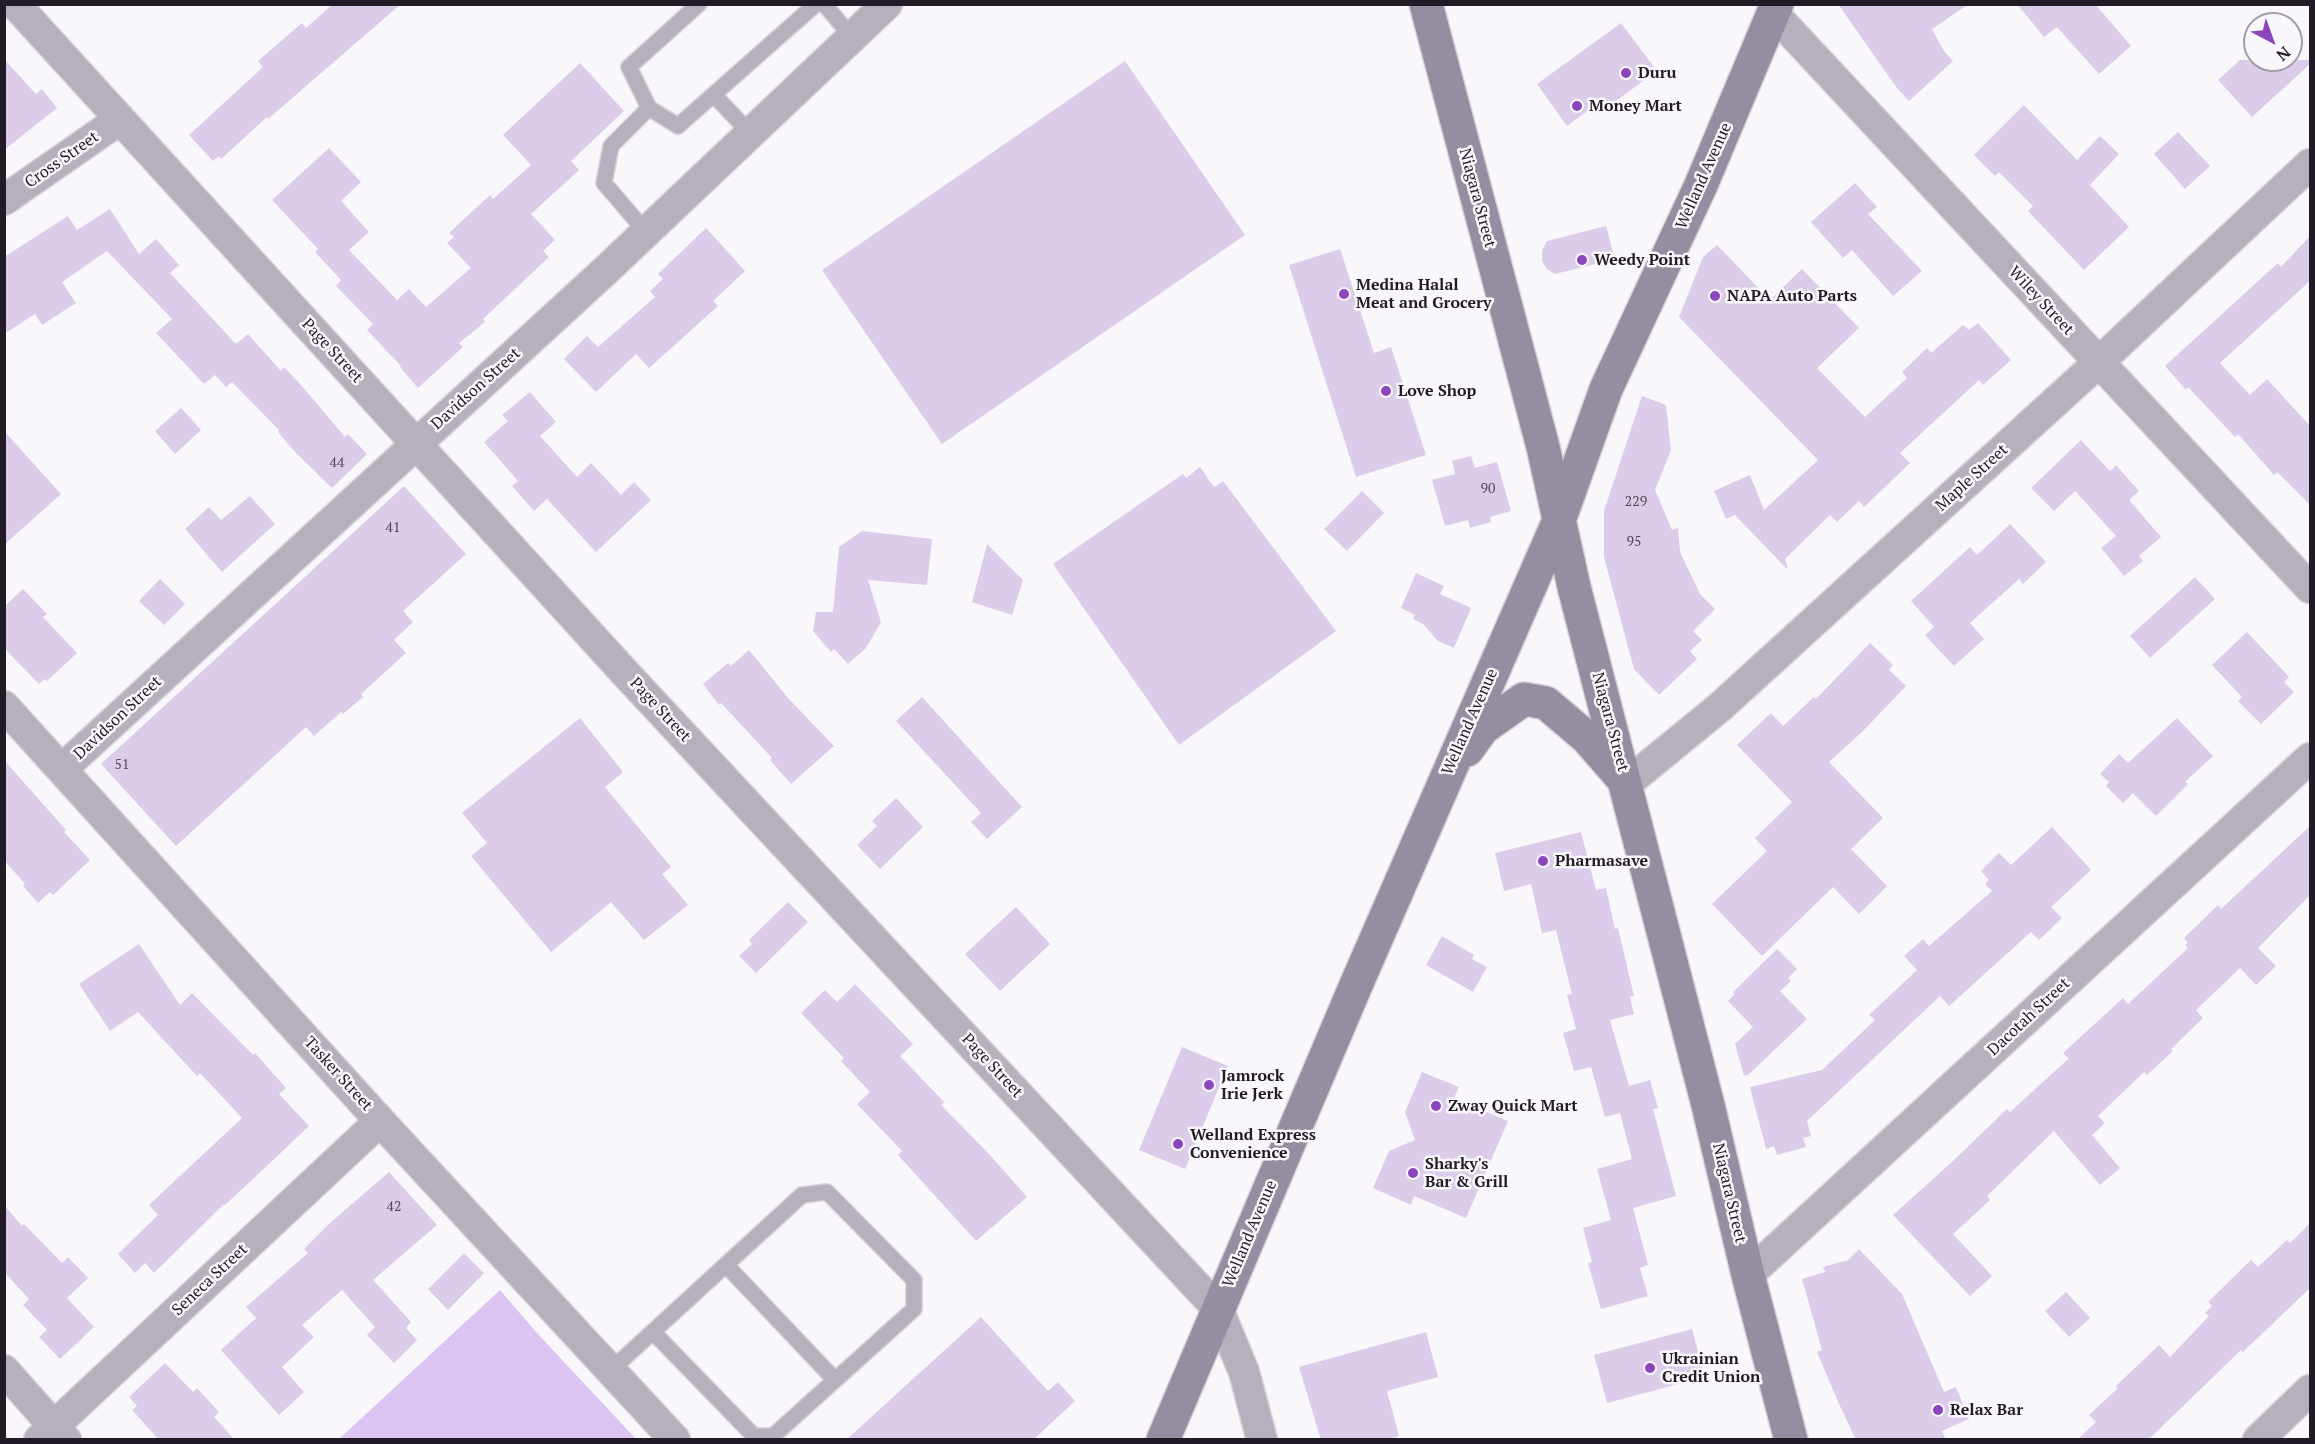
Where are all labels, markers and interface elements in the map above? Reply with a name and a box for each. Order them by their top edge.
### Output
north arrow [2243,12,2303,72]
text: N [2272,42,2295,66]
place label: Duru [1638,63,1677,83]
marker: Duru [1619,66,1633,80]
place label: Money Mart [1589,96,1682,116]
marker: Money Mart [1570,99,1584,113]
street label: Welland Avenue [1672,120,1736,232]
street label: Cross Street [21,128,103,192]
street label: Niagara Street [1455,146,1499,250]
place label: Weedy Point [1594,250,1690,270]
marker: Weedy Point [1575,253,1589,267]
street label: Wiley Street [2004,263,2078,339]
place label: Medina Halal Meat and Grocery [1356,275,1492,313]
place label: NAPA Auto Parts [1727,286,1857,306]
marker: Medina Halal Meat and Grocery [1337,287,1351,301]
marker: NAPA Auto Parts [1708,289,1722,303]
street label: Page Street [297,315,367,387]
street label: Davidson Street [428,344,524,434]
place label: Love Shop [1398,381,1476,401]
marker: Love Shop [1379,384,1393,398]
street label: Maple Street [1932,441,2012,515]
house number: 44 [330,455,344,471]
house number: 90 [1481,481,1495,497]
house number: 229 [1625,494,1647,510]
house number: 41 [386,520,400,536]
house number: 95 [1627,534,1641,550]
street label: Welland Avenue [1438,666,1502,778]
street label: Niagara Street [1588,670,1632,774]
street label: Davidson Street [70,672,166,764]
street label: Page Street [625,674,695,746]
house number: 51 [115,757,129,773]
place label: Pharmasave [1555,851,1648,871]
marker: Pharmasave [1536,854,1550,868]
street label: Dacotah Street [1984,974,2074,1060]
street label: Page Street [957,1030,1027,1102]
street label: Tasker Street [300,1033,376,1115]
place label: Jamrock Irie Jerk [1221,1066,1284,1104]
marker: Jamrock Irie Jerk [1202,1078,1216,1092]
place label: Zway Quick Mart [1448,1096,1578,1116]
marker: Zway Quick Mart [1429,1099,1443,1113]
place label: Welland Express Convenience [1190,1125,1316,1163]
marker: Welland Express Convenience [1171,1137,1185,1151]
street label: Niagara Street [1708,1141,1750,1245]
place label: Sharky's Bar & Grill [1425,1154,1508,1192]
marker: Sharky's Bar & Grill [1406,1166,1420,1180]
street label: Welland Avenue [1219,1178,1281,1290]
house number: 42 [387,1199,401,1215]
street label: Seneca Street [168,1240,252,1320]
place label: Ukrainian Credit Union [1662,1349,1760,1387]
marker: Ukrainian Credit Union [1643,1361,1657,1375]
place label: Relax Bar [1950,1400,2023,1420]
marker: Relax Bar [1931,1403,1945,1417]

